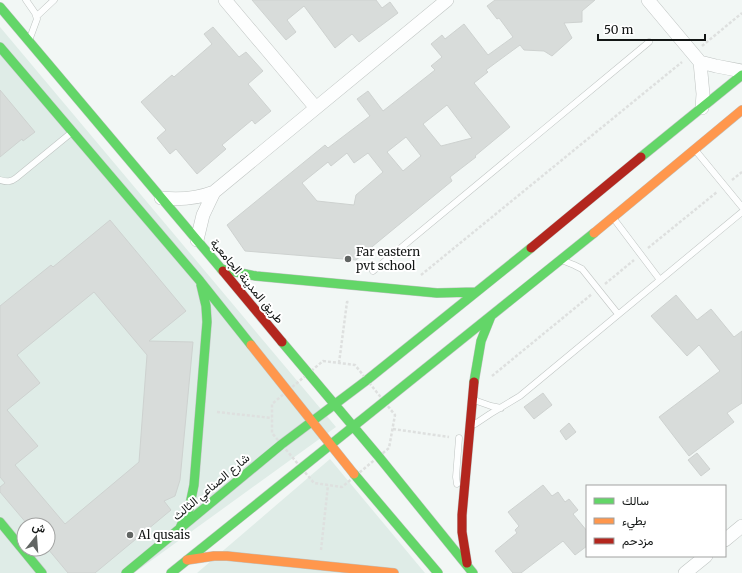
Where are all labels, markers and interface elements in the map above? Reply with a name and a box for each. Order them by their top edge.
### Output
scale bar [598,16,705,42]
text: 50 m [604,22,633,37]
street label: طريق المدينة الجامعية [207,235,287,327]
place label: Far eastern pvt school [356,244,420,273]
marker: Far eastern pvt school [343,254,353,264]
street label: شارع الصناعي الثالث [169,450,254,526]
legend [586,485,726,557]
text: سالك [622,493,649,508]
text: بطيء [622,513,646,531]
north arrow [16,517,56,557]
text: ش [31,519,47,536]
place label: Al qusais [137,527,190,542]
marker: Al qusais [125,530,135,540]
text: مزدحم [622,533,653,549]

